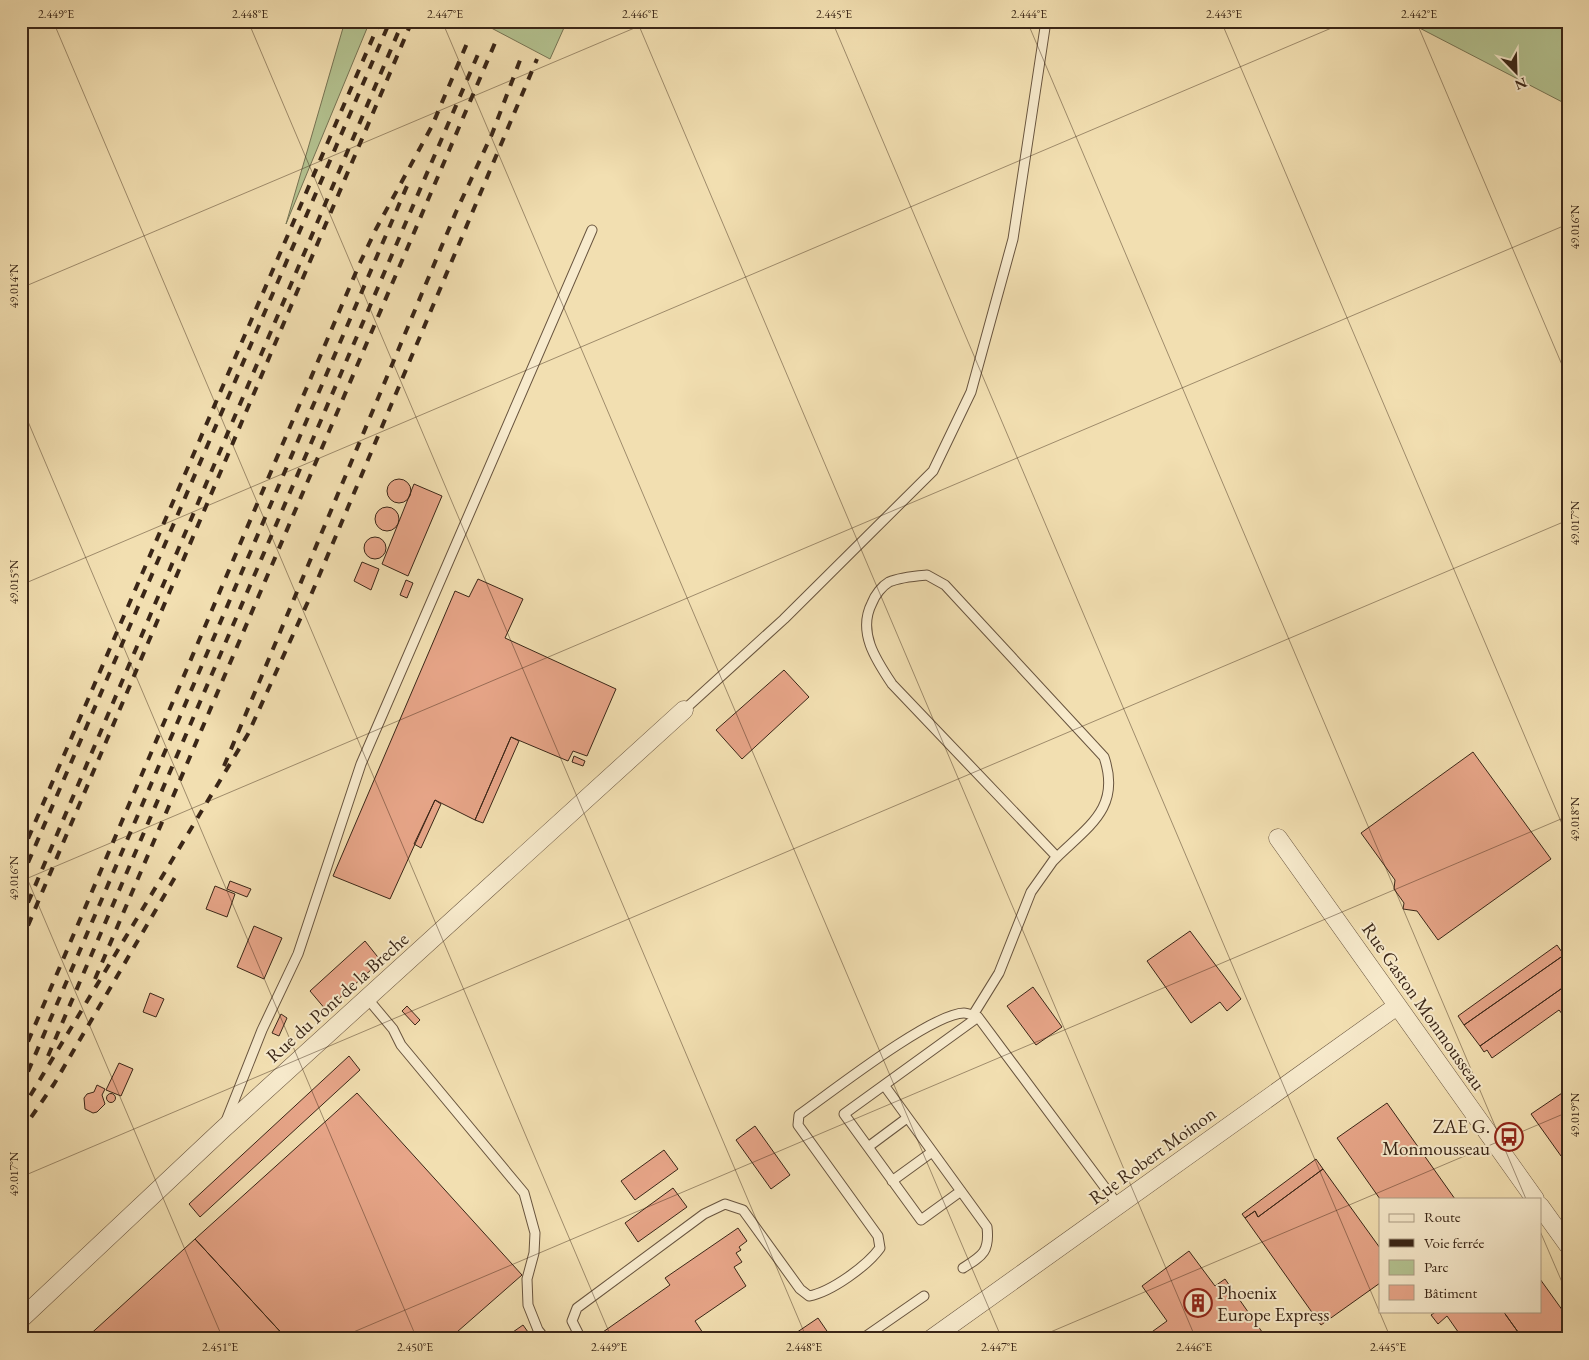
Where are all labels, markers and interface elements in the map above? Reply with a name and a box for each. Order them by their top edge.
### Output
text: 2.449°E [38,6,74,22]
text: 2.448°E [232,6,268,22]
text: 2.447°E [427,6,463,22]
text: 2.446°E [622,6,658,22]
text: 2.445°E [816,6,852,22]
text: 2.444°E [1011,6,1047,22]
text: 2.443°E [1206,6,1242,22]
text: 2.442°E [1401,6,1437,22]
north arrow [1492,48,1542,98]
text: N [1512,73,1530,95]
text: 49.016°N [1567,204,1583,249]
text: 49.014°N [6,263,22,308]
text: 49.017°N [1567,500,1583,545]
text: 49.015°N [6,559,22,604]
text: 49.018°N [1567,796,1583,841]
text: 49.016°N [6,855,22,900]
street label: Rue Gaston Monmousseau [1356,918,1491,1095]
street label: Rue du Pont de la Breche [261,927,414,1068]
text: 49.019°N [1567,1092,1583,1137]
street label: Rue Robert Moinon [1084,1101,1221,1210]
place label: ZAE G. Monmousseau [1382,1114,1490,1161]
bus stop icon: ZAE G. Monmousseau [1494,1122,1524,1152]
text: 49.017°N [6,1151,22,1196]
legend [1379,1198,1542,1312]
text: Route [1424,1207,1461,1226]
text: Voie ferrée [1424,1233,1484,1252]
text: Parc [1424,1257,1449,1276]
place label: Phoenix Europe Express [1217,1280,1329,1327]
text: Bâtiment [1424,1283,1478,1302]
building icon: Phoenix Europe Express [1183,1288,1213,1318]
text: 2.451°E [202,1339,238,1355]
text: 2.450°E [397,1339,433,1355]
text: 2.449°E [591,1339,627,1355]
text: 2.448°E [786,1339,822,1355]
text: 2.447°E [981,1339,1017,1355]
text: 2.446°E [1176,1339,1212,1355]
text: 2.445°E [1370,1339,1406,1355]

